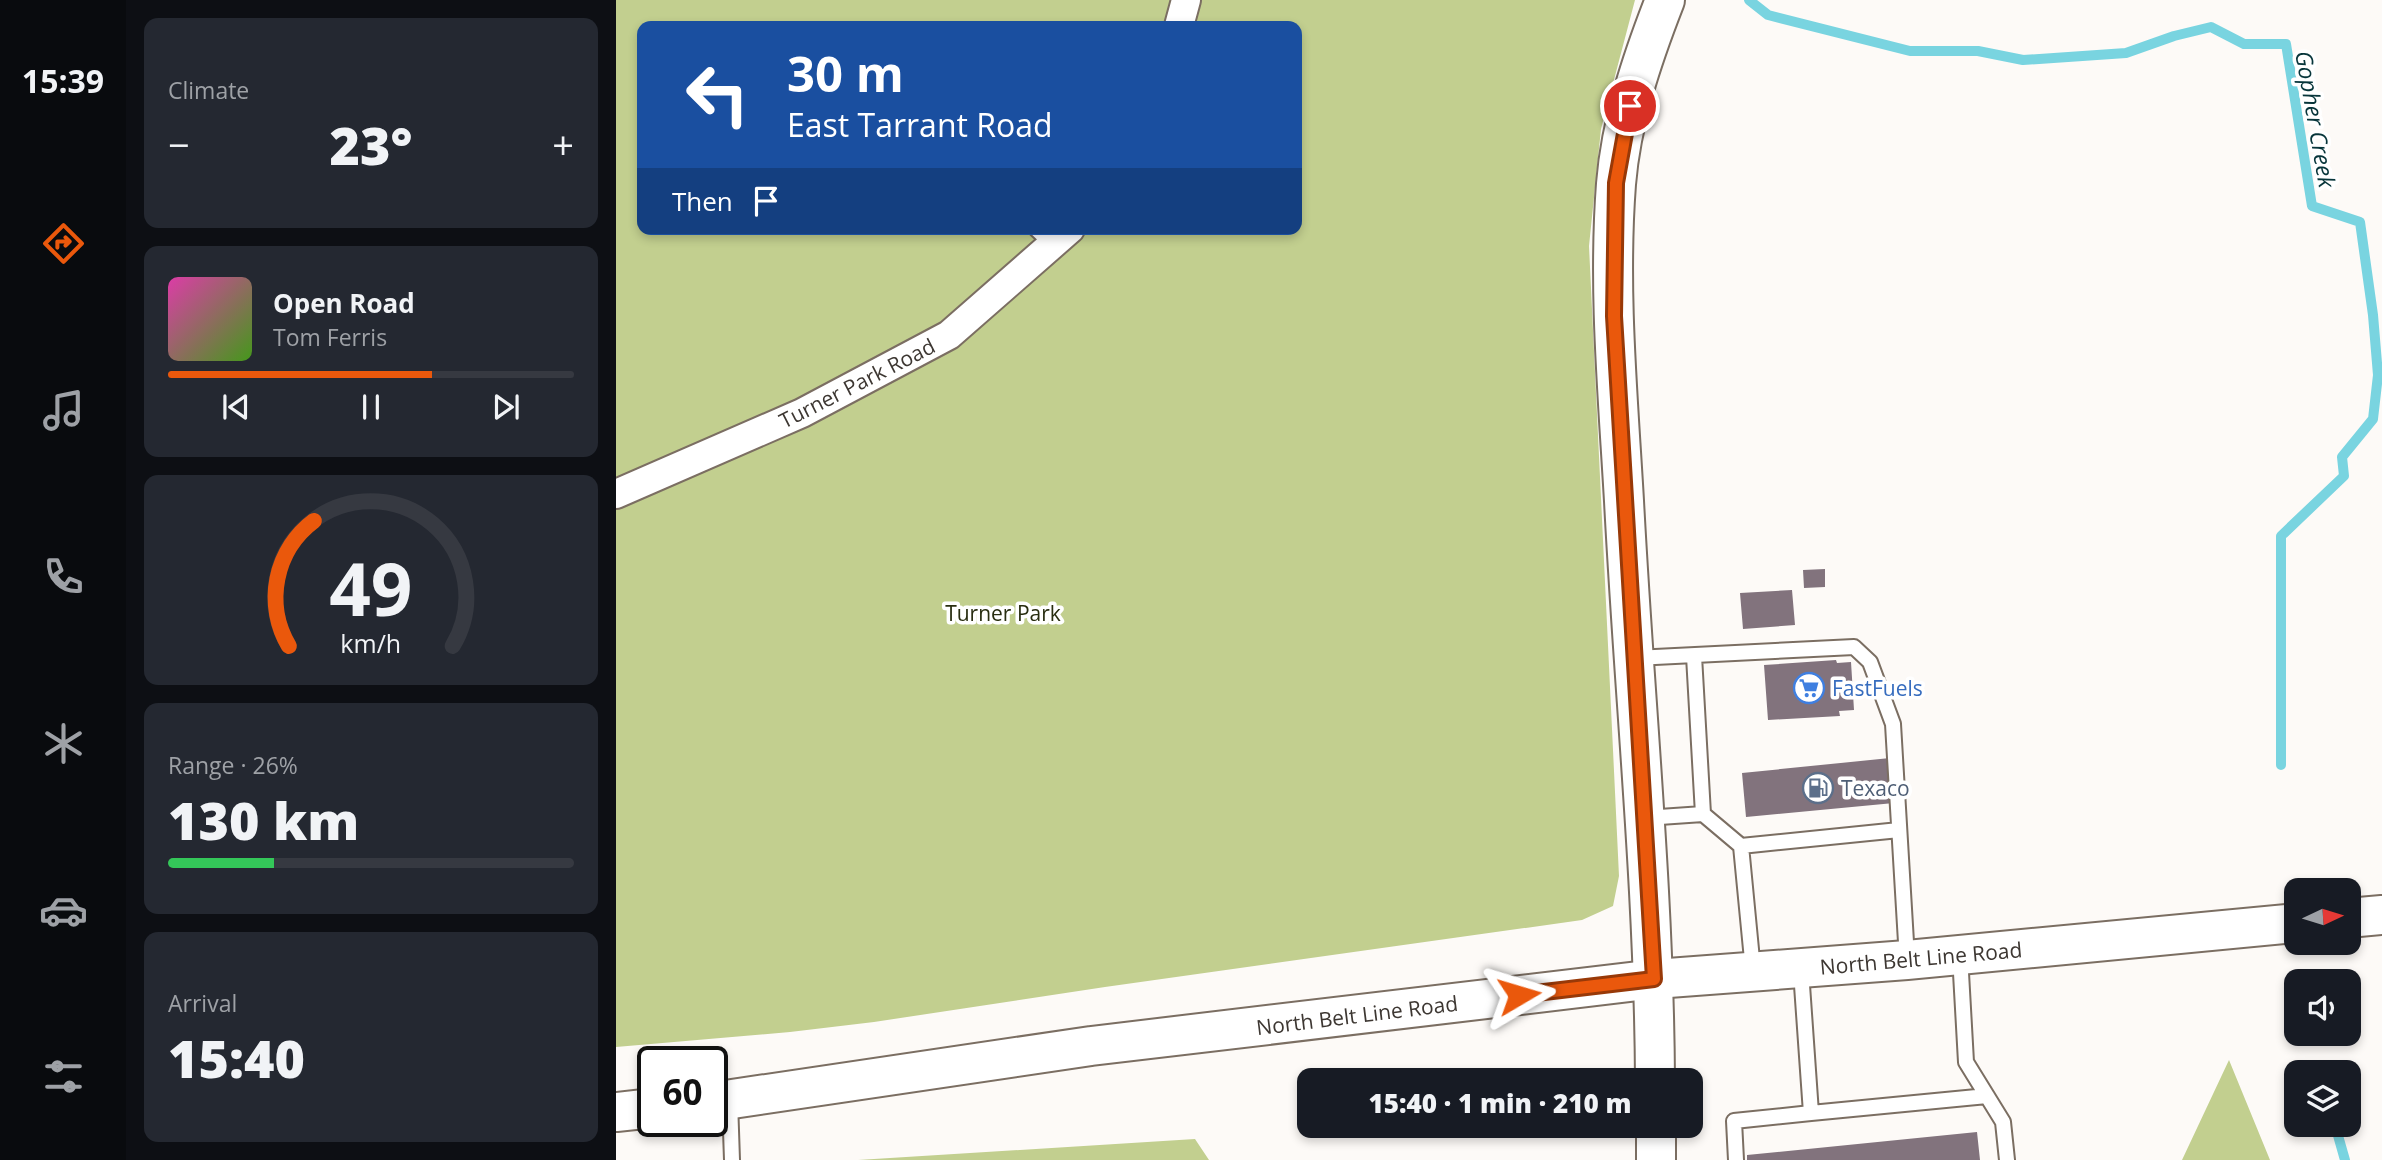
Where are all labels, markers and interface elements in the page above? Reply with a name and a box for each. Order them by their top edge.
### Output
text: 30 m [787,40,904,106]
water label: Gopher Creek [2288,48,2344,191]
icon: left [672,49,763,140]
text: 15:39 [22,59,104,102]
text: Climate [168,74,249,106]
pin [1600,76,1660,136]
icon: arrive [1611,87,1649,125]
text: East Tarrant Road [787,103,1053,146]
text: 23° [330,109,412,180]
text: − [168,118,190,170]
text: + [552,118,574,170]
icon: arrive [747,182,785,220]
text: Then [672,183,733,219]
icon: directions [39,219,88,268]
text: Open Road [273,285,415,321]
text: Tom Ferris [273,321,387,353]
street label: Turner Park Road [774,332,940,434]
icon: music [39,386,88,435]
icon: previous [217,388,255,426]
icon: pause [352,388,390,426]
icon: next [487,388,525,426]
text: 49 [329,538,413,637]
icon: phone [39,552,88,601]
park label: Turner Park [945,599,1061,627]
text: km/h [341,626,401,660]
supermarket icon: FastFuels [1792,671,1826,705]
place label: FastFuels [1832,674,1923,702]
icon: climate [39,719,88,768]
text: Range · 26% [168,749,298,781]
fuel station icon: Texaco [1801,771,1835,805]
place label: Texaco [1841,774,1910,802]
text: 130 km [168,784,359,855]
north arrow [2284,878,2361,956]
map controls [2284,878,2361,1137]
icon: car [39,886,88,935]
street label: North Belt Line Road [1819,935,2023,981]
position arrow [1482,958,1556,1032]
button: sound [2284,969,2361,1046]
text: Arrival [168,987,237,1019]
street label: North Belt Line Road [1255,989,1459,1041]
text: 15:40 [168,1022,305,1093]
speed limit sign: 60 [637,1046,728,1137]
icon: filters [39,1052,88,1101]
button: layers [2284,1060,2361,1137]
text: 15:40 · 1 min · 210 m [1369,1085,1631,1121]

